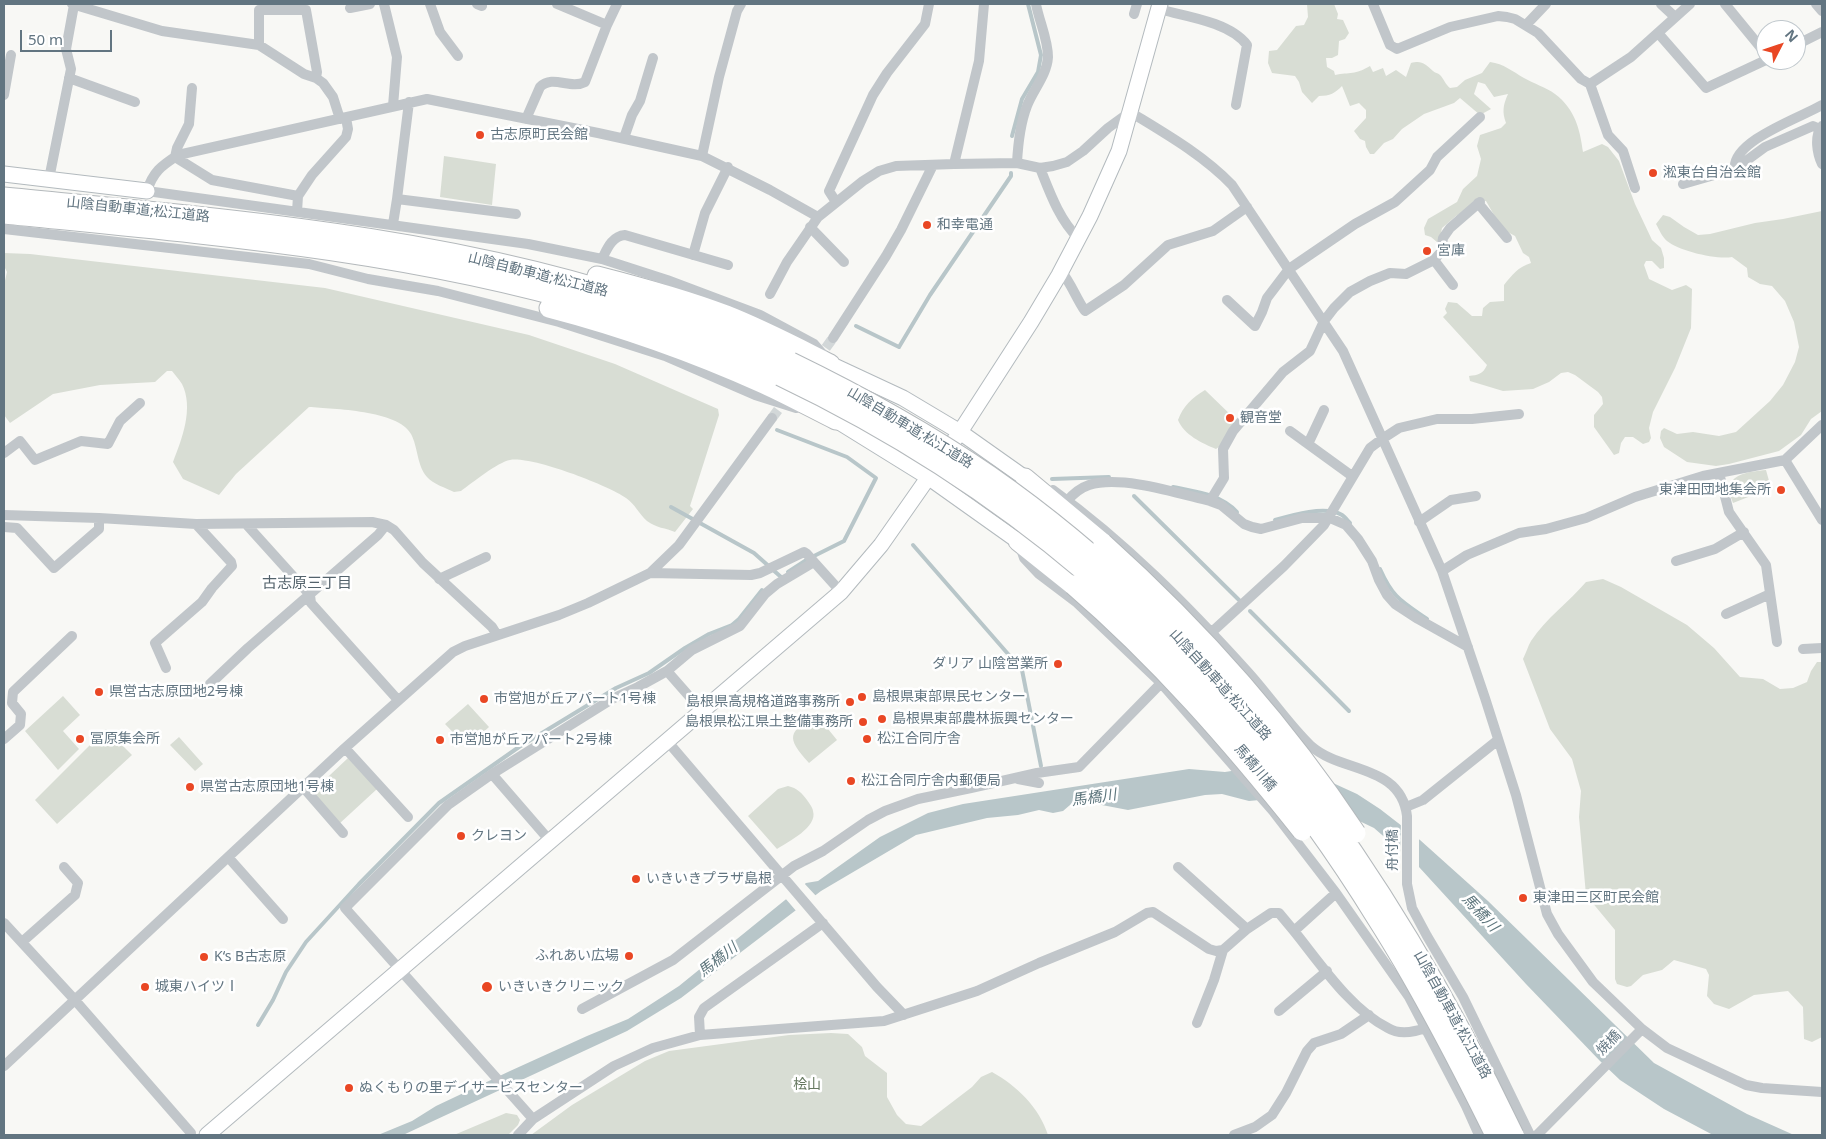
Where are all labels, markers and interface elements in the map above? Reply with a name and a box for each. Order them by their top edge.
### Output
scale bar [22,20,115,52]
north arrow [1756,20,1806,70]
text: N [1781,25,1803,46]
text: 50 m [28,29,63,49]
place label: 古志原町民会館 [490,127,588,143]
marker: 古志原町民会館 [474,129,486,141]
place label: 淞東台自治会館 [1663,165,1761,181]
marker: 淞東台自治会館 [1647,167,1659,179]
street label: 山陰自動車道;松江道路 [66,194,210,226]
place label: 和幸電通 [937,217,993,233]
marker: 和幸電通 [921,219,933,231]
place label: 宮庫 [1437,243,1465,259]
marker: 宮庫 [1421,245,1433,257]
street label: 山陰自動車道;松江道路 [466,249,610,301]
street label: 山陰自動車道;松江道路 [844,384,976,472]
place label: 観音堂 [1240,410,1282,426]
marker: 観音堂 [1224,412,1236,424]
place label: 東津田団地集会所 [1659,482,1771,498]
marker: 東津田団地集会所 [1775,484,1787,496]
district label: 古志原三丁目 [262,575,352,593]
street label: 山陰自動車道;松江道路 [1166,626,1274,744]
place label: ダリア 山陰営業所 [932,656,1048,672]
marker: ダリア 山陰営業所 [1052,658,1064,670]
place label: 県営古志原団地2号棟 [109,684,243,700]
marker: 県営古志原団地2号棟 [93,686,105,698]
place label: 島根県東部県民センター [872,689,1026,705]
place label: 市営旭が丘アパート1号棟 [494,691,656,707]
marker: 島根県東部県民センター [856,691,868,703]
marker: 市営旭が丘アパート1号棟 [478,693,490,705]
place label: 島根県高規格道路事務所 [686,694,840,710]
marker: 島根県高規格道路事務所 [844,696,856,708]
place label: 島根県東部農林振興センター [892,711,1074,727]
marker: 島根県東部農林振興センター [876,713,888,725]
place label: 島根県松江県土整備事務所 [685,714,853,730]
marker: 島根県松江県土整備事務所 [857,716,869,728]
place label: 冨原集会所 [90,731,160,747]
place label: 松江合同庁舎 [877,731,961,747]
place label: 市営旭が丘アパート2号棟 [450,732,612,748]
marker: 冨原集会所 [74,733,86,745]
marker: 松江合同庁舎 [861,733,873,745]
marker: 市営旭が丘アパート2号棟 [434,734,446,746]
street label: 馬橋川橋 [1231,741,1279,795]
place label: 松江合同庁舎内郵便局 [861,773,1001,789]
marker: 松江合同庁舎内郵便局 [845,775,857,787]
place label: 県営古志原団地1号棟 [200,779,334,795]
marker: 県営古志原団地1号棟 [184,781,196,793]
water label: 馬橋川 [1070,786,1118,810]
place label: クレヨン [471,828,527,844]
street label: 舟付橋 [1385,829,1401,871]
marker: クレヨン [455,830,467,842]
place label: いきいきプラザ島根 [646,871,772,887]
marker: いきいきプラザ島根 [630,873,642,885]
water label: 馬橋川 [1458,890,1502,936]
place label: 東津田三区町民会館 [1533,890,1659,906]
marker: 東津田三区町民会館 [1517,892,1529,904]
water label: 馬橋川 [695,939,741,981]
place label: ふれあい広場 [535,948,619,964]
street label: 山陰自動車道;松江道路 [1410,948,1494,1082]
place label: K‘s B古志原 [214,949,286,965]
marker: ふれあい広場 [623,950,635,962]
marker: K‘s B古志原 [198,951,210,963]
place label: 城東ハイツⅠ [155,979,239,995]
place label: いきいきクリニック [498,979,624,995]
marker: いきいきクリニック [480,980,494,994]
marker: 城東ハイツⅠ [139,981,151,993]
street label: 焼橋 [1593,1027,1625,1059]
park label: 桧山 [793,1077,821,1093]
place label: ぬくもりの里デイサービスセンター [359,1080,583,1096]
marker: ぬくもりの里デイサービスセンター [343,1082,355,1094]

